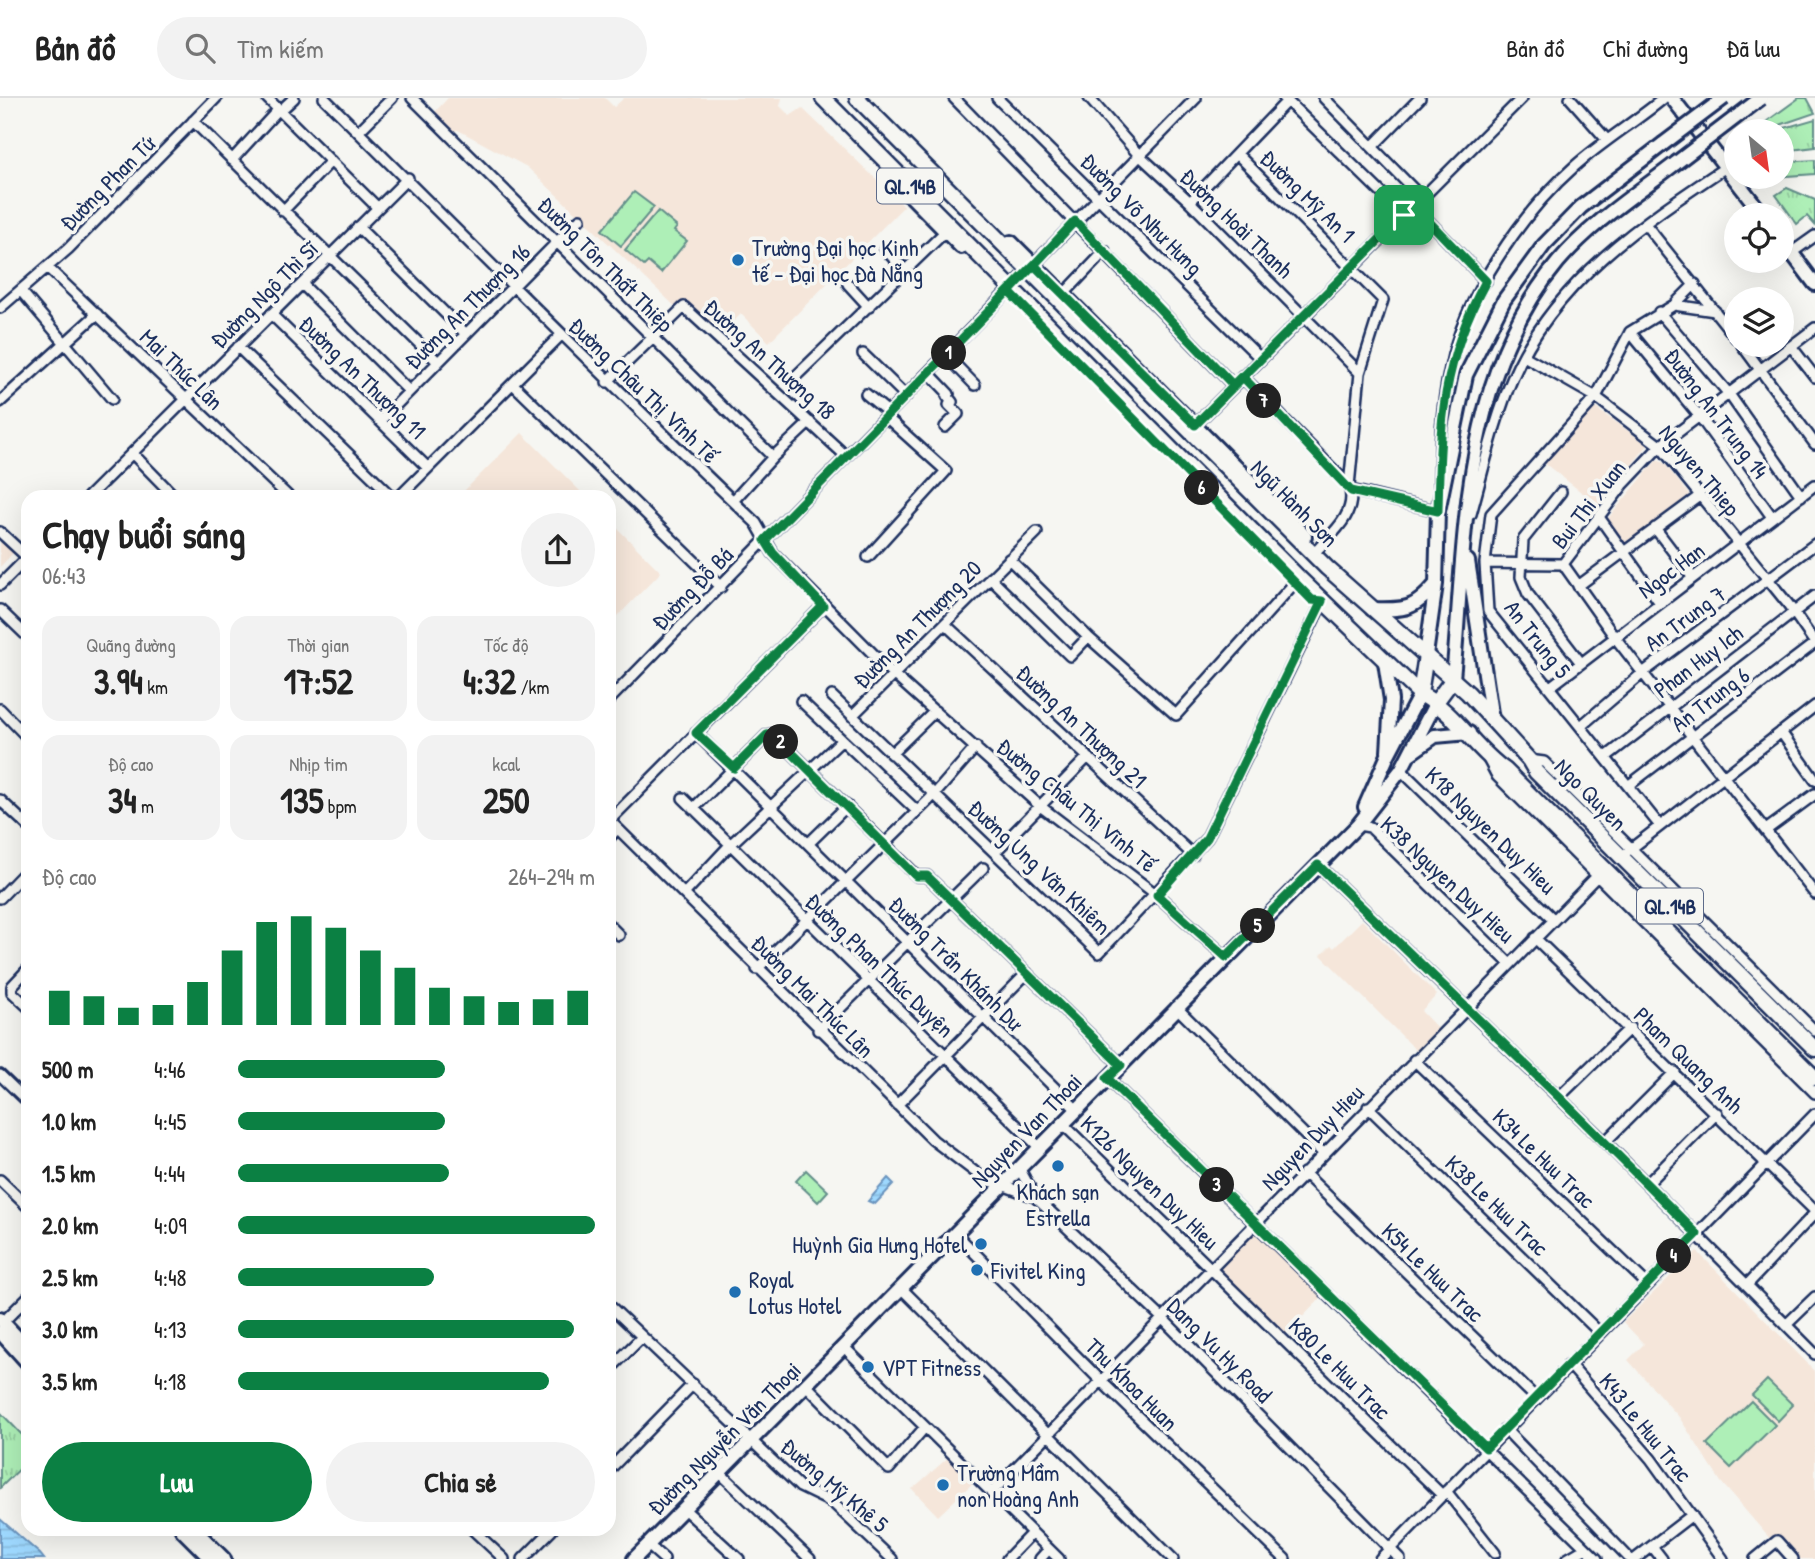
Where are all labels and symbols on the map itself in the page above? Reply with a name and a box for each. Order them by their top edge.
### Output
north arrow [1724,119,1794,189]
street label: Đường Phan Tứ [53,127,163,237]
street label: Đường Mỹ An 1 [1254,143,1362,249]
street label: Đường Võ Như Hưng [1074,146,1210,282]
street label: Đường Hoài Thanh [1174,161,1301,285]
road number: QL.14B [877,168,943,204]
pin [1374,185,1434,245]
street label: Đường Tôn Thất Thiệp [531,189,681,339]
place label: Trường Đại học Kinh tế - Đại học Đà Nẵng [752,232,923,289]
street label: Đường Ngô Thì Sĩ [203,233,325,355]
street label: Đường An Thượng 16 [397,236,537,376]
marker: Trường Đại học Kinh tế - Đại học Đà Nẵng [730,252,746,268]
street label: Đường An Thượng 18 [698,292,842,426]
street label: Đường An Thượng 11 [293,308,433,446]
street label: Đường Châu Thị Vĩnh Tế [562,310,726,470]
street label: Mai Thúc Lân [133,321,231,417]
pin: 1 [932,336,967,370]
street label: Đường An Trung 14 [1658,342,1776,484]
pin: 7 [1246,384,1282,418]
street label: Nguyen Thiep [1653,418,1748,523]
street label: Ngũ Hành Sơn [1244,452,1346,554]
street label: Bui Thi Xuan [1544,453,1632,555]
pin: 6 [1184,470,1220,506]
street label: Ngoc Han [1631,535,1711,605]
street label: Đường Đỗ Bá [644,539,740,637]
street label: Đường An Thượng 20 [846,553,988,695]
street label: An Trung 7 [1638,578,1732,658]
street label: An Trung 5 [1498,593,1579,685]
street label: Phan Huy Ich [1647,617,1749,705]
street label: Đường An Thượng 21 [1010,657,1154,795]
street label: An Trung 6 [1664,659,1756,739]
pin: 2 [764,724,798,760]
street label: Đường Châu Thị Vĩnh Tế [991,731,1164,880]
street label: Ngo Quyen [1548,751,1634,837]
street label: K18 Nguyen Duy Hieu [1419,759,1563,901]
street label: Đường Ung Văn Khiêm [962,793,1118,941]
street label: K38 Nguyen Duy Hieu [1374,809,1522,949]
street label: Đường Phan Thúc Duyện [799,886,961,1044]
road number: QL.14B [1637,888,1703,924]
street label: Đường Trần Khánh Dư [882,889,1031,1038]
pin: 5 [1240,908,1276,944]
street label: Đường Mai Thúc Lân [745,928,881,1064]
street label: Pham Quang Anh [1627,1000,1751,1120]
street label: Nguyen Van Thoai [964,1066,1088,1194]
street label: Nguyen Duy Hieu [1254,1077,1370,1197]
street label: K34 Le Huu Trac [1486,1101,1602,1215]
street label: K126 Nguyen Duy Hieu [1074,1108,1226,1256]
street label: K38 Le Huu Trac [1439,1148,1556,1262]
marker: Khách sạn Estrella [1050,1158,1066,1174]
pin: 3 [1200,1168,1234,1202]
place label: Khách sạn Estrella [1017,1176,1099,1233]
street label: K54 Le Huu Trac [1375,1215,1491,1329]
place label: Huỳnh Gia Hưng Hotel [792,1229,968,1260]
marker: Huỳnh Gia Hưng Hotel [973,1236,989,1252]
pin: 4 [1656,1238,1692,1274]
place label: Fivitel King [990,1255,1085,1286]
marker: Fivitel King [969,1262,985,1278]
place label: Royal Lotus Hotel [749,1264,842,1321]
marker: Royal Lotus Hotel [727,1284,743,1300]
street label: Dang Vu Hy Road [1161,1291,1279,1409]
street label: K80 Le Huu Trac [1282,1310,1398,1426]
street label: Thu Khoa Huan [1079,1331,1185,1437]
place label: VPT Fitness [882,1352,981,1383]
street label: Đường Nguyễn Văn Thoại [641,1355,807,1521]
marker: VPT Fitness [860,1359,876,1375]
street label: K43 Le Huu Trac [1593,1366,1699,1488]
street label: Đường Mỹ Khê 5 [775,1431,896,1539]
place label: Trường Mầm non Hoàng Anh [957,1457,1079,1514]
marker: Trường Mầm non Hoàng Anh [935,1477,951,1493]

